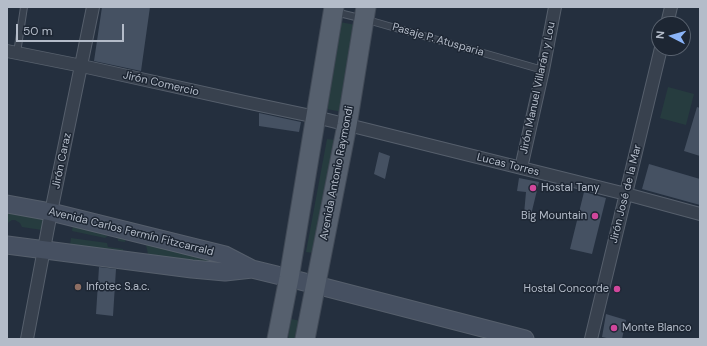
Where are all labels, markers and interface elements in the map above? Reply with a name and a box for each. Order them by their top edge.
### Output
scale bar [18,16,126,42]
north arrow [651,16,691,56]
street label: Pasaje P. Atusparia [391,21,485,59]
street label: Jirón Manuel Villarán y Lou [518,21,558,155]
text: 50 m [23,23,52,39]
text: N [653,30,667,40]
street label: Jirón Comercio [122,69,200,99]
street label: Avenida Antonio Raymondi [318,105,356,241]
street label: Jirón Caraz [50,132,74,190]
street label: Jirón José de la Mar [607,143,645,245]
street label: Lucas Torres [475,151,541,179]
place label: Hostal Tany [541,181,600,195]
marker: Hostal Tany [528,183,538,193]
street label: Avenida Carlos Fermín Fitzcarrald [47,205,215,259]
place label: Big Mountain [521,209,587,223]
marker: Big Mountain [590,211,600,221]
place label: Infotec S.a.c. [86,280,150,294]
marker: Infotec S.a.c. [73,282,83,292]
place label: Hostal Concorde [523,282,609,296]
marker: Hostal Concorde [612,284,622,294]
place label: Monte Blanco [622,321,692,335]
marker: Monte Blanco [609,323,619,333]

